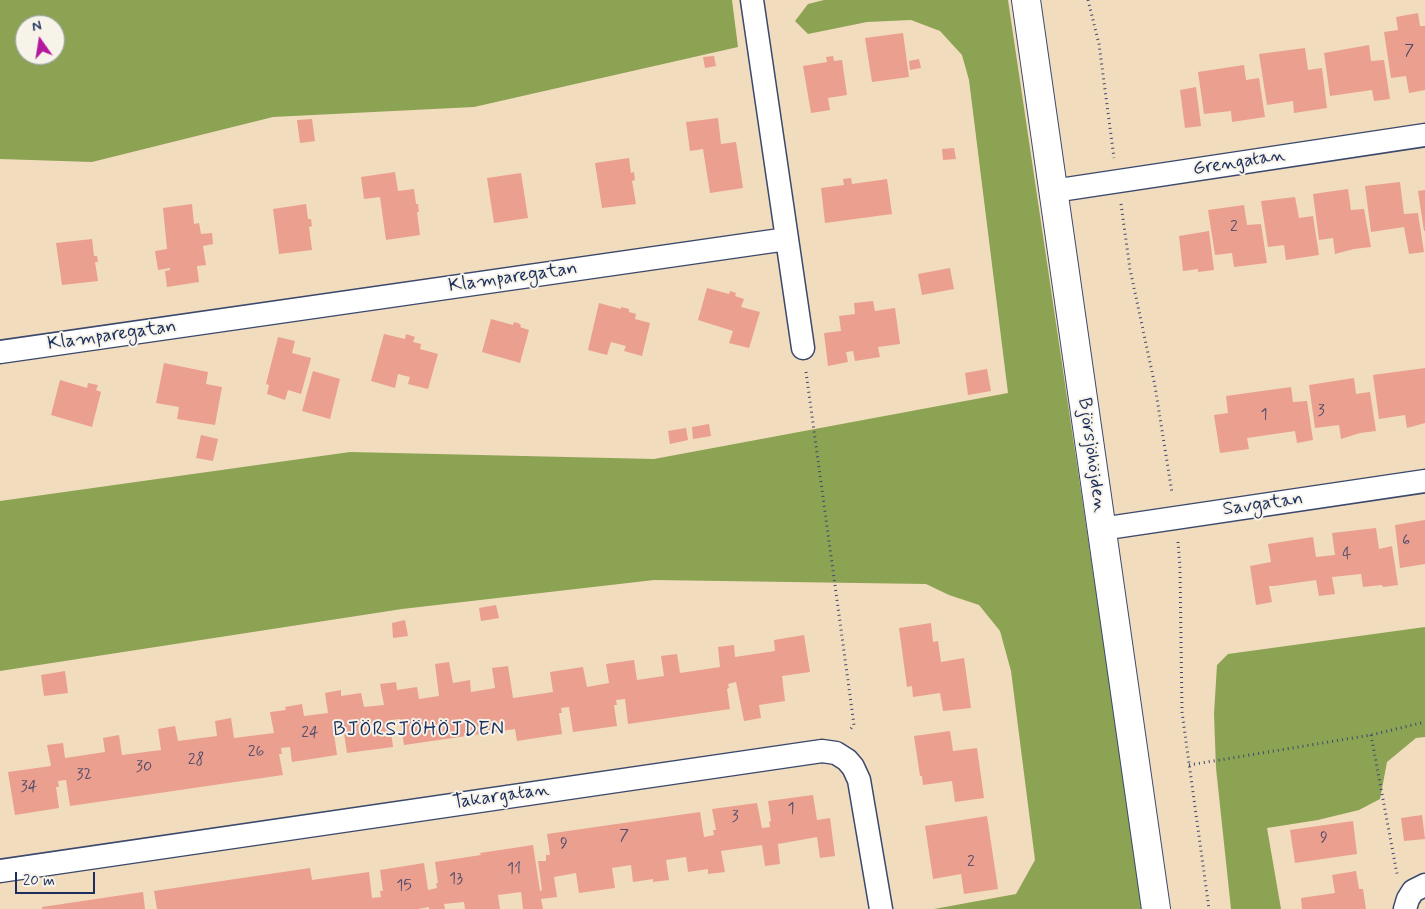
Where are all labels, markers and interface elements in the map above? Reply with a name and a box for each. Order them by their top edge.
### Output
north arrow [15,15,65,65]
text: N [30,17,43,36]
house number: 7 [1404,42,1414,62]
street label: Grengatan [1191,144,1287,182]
house number: 2 [1230,218,1238,238]
street label: Klamparegatan [447,258,579,298]
street label: Klamparegatan [46,316,178,356]
street label: Björsjöhöjden [1072,396,1110,514]
house number: 3 [1317,402,1325,422]
house number: 1 [1260,406,1268,426]
street label: Savgatan [1221,488,1305,522]
house number: 6 [1402,532,1410,552]
house number: 4 [1342,545,1352,565]
district label: BJÖRSJÖHÖJDEN [334,719,504,743]
house number: 24 [301,724,319,744]
house number: 26 [248,743,264,763]
house number: 28 [188,751,204,771]
house number: 30 [136,758,152,778]
house number: 32 [76,766,92,786]
house number: 34 [21,778,37,798]
street label: Takargatan [451,779,551,815]
house number: 1 [787,800,795,820]
house number: 3 [731,808,739,828]
house number: 7 [619,827,629,847]
house number: 9 [1320,829,1328,849]
house number: 9 [560,835,568,855]
house number: 2 [967,853,975,873]
house number: 11 [507,860,521,880]
scale bar [18,862,98,894]
house number: 13 [449,870,463,890]
text: 20 m [23,871,55,891]
house number: 15 [396,877,412,897]

